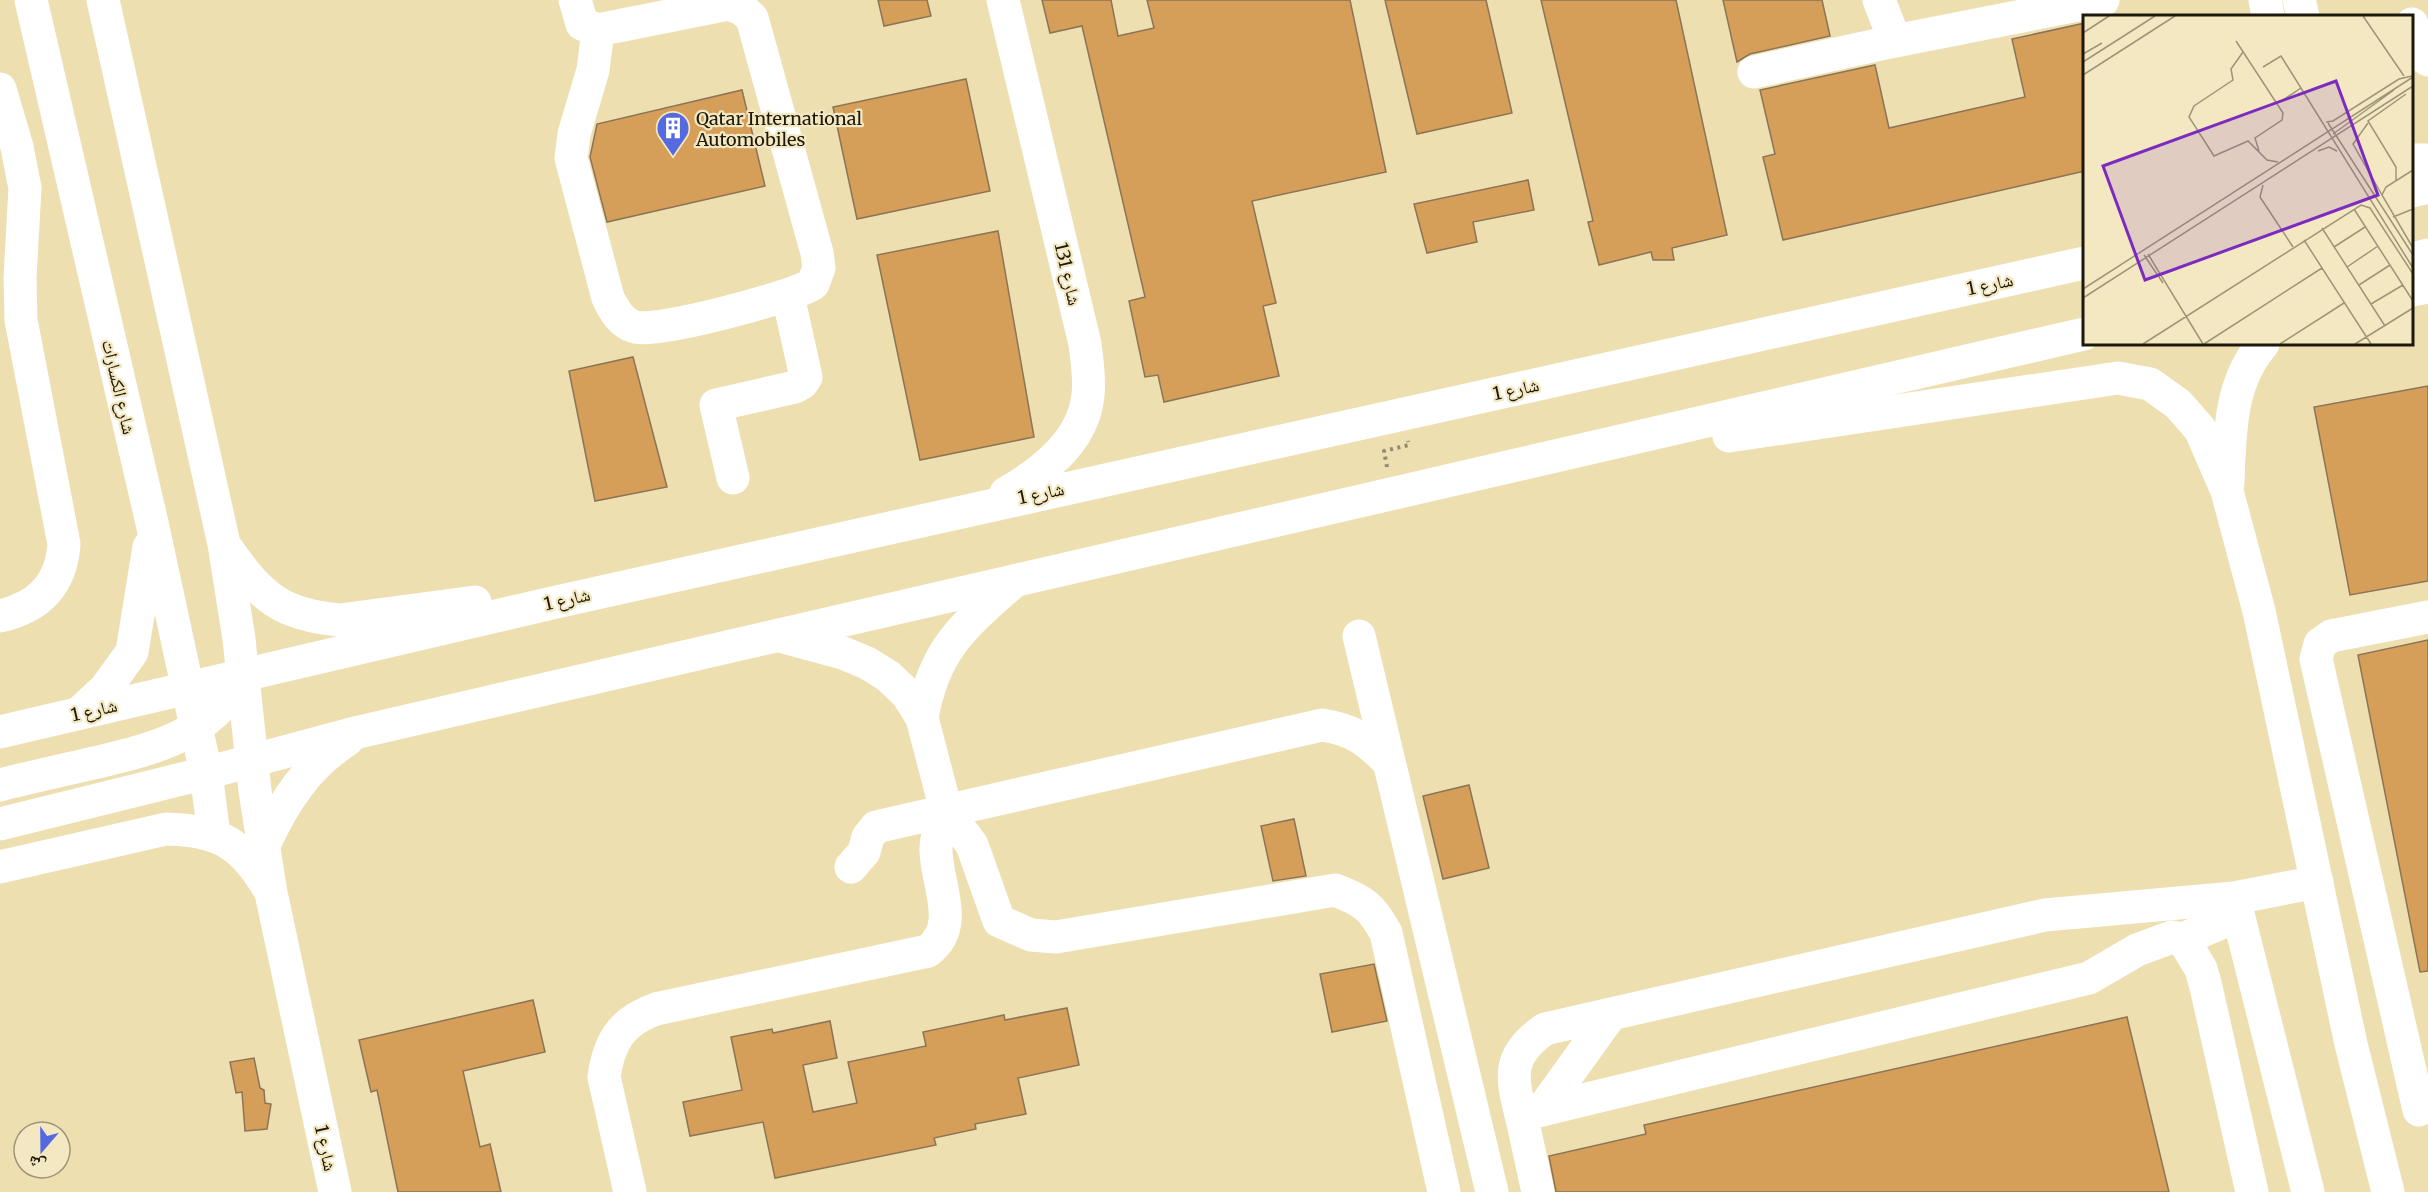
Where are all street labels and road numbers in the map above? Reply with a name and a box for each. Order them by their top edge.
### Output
street label: شارع 131 [1050,240,1086,308]
street label: شارع 1 [1965,268,2015,300]
street label: شارع الكسارات [97,337,141,437]
street label: شارع 1 [1491,373,1541,405]
street label: شارع 1 [1016,477,1066,509]
street label: شارع 1 [542,583,592,615]
street label: شارع 1 [69,694,119,726]
street label: شارع 1 [310,1123,342,1173]

